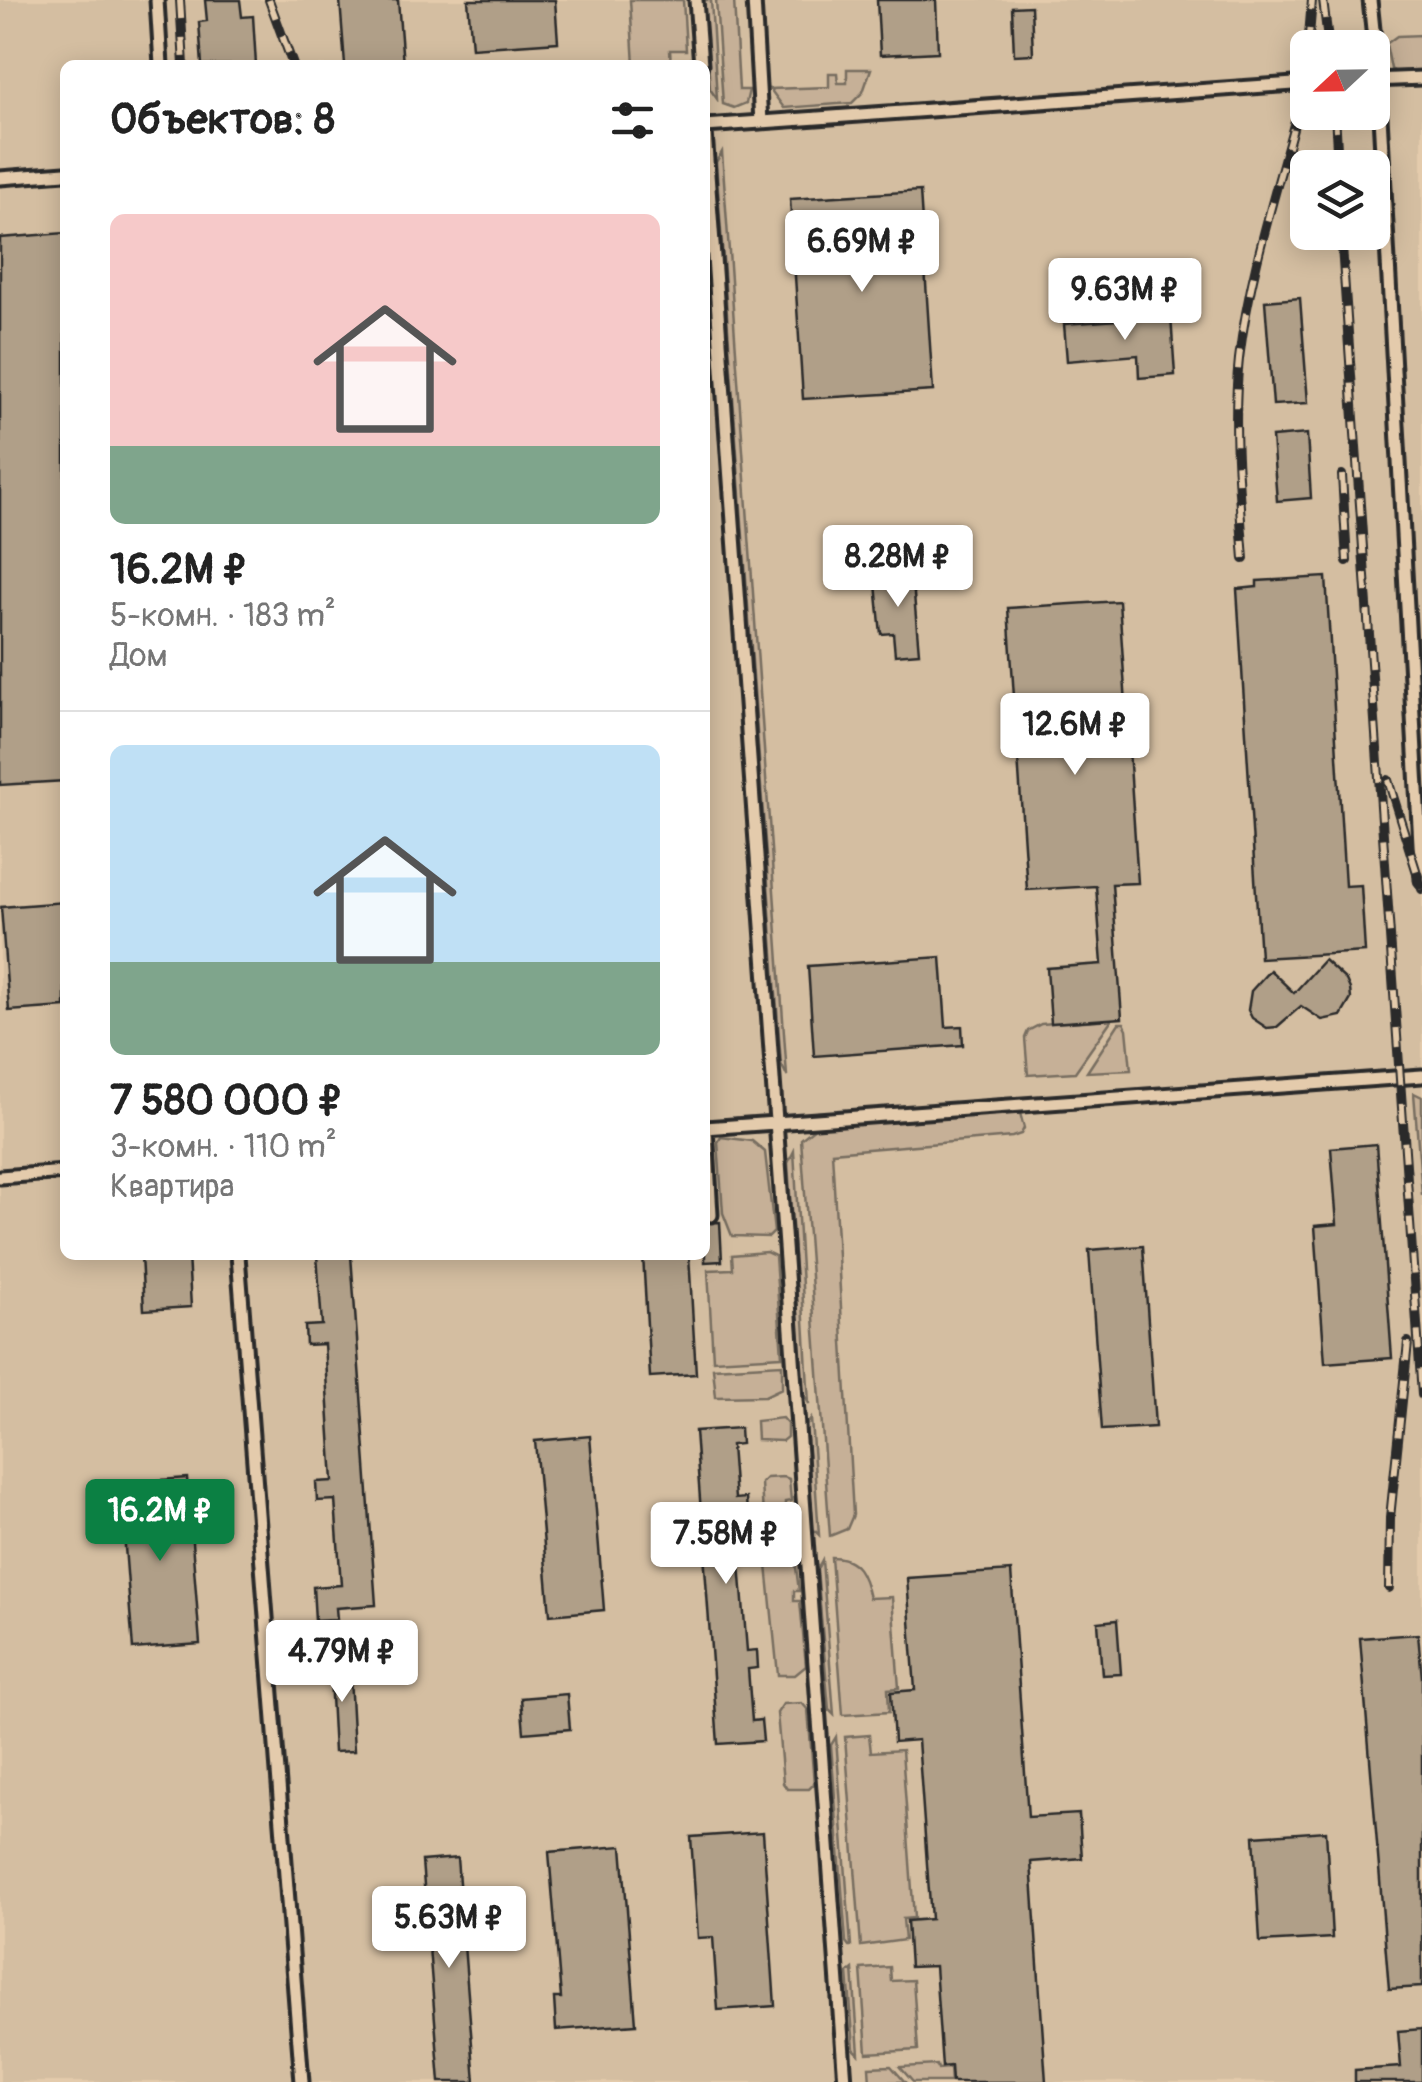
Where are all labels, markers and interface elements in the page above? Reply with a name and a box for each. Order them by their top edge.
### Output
north arrow [1290,30,1390,130]
map controls [1290,30,1390,250]
icon: filters [605,93,660,148]
text: Объектов: 8 [110,94,335,146]
button: layers [1290,150,1390,250]
pin: 6.69M ₽ [770,210,954,295]
text: 6.69M ₽ [807,222,917,262]
pin: 9.63M ₽ [1033,258,1217,343]
text: 9.63M ₽ [1070,270,1180,310]
icon: home [295,279,475,459]
pin: 8.28M ₽ [806,525,990,610]
text: 8.28M ₽ [845,537,951,577]
text: 16.2M ₽ [110,544,248,596]
text: 5-комн. · 183 m² [110,596,336,636]
text: Дом [110,636,167,676]
pin: 12.6M ₽ [983,693,1167,778]
text: 12.6M ₽ [1022,705,1128,745]
icon: home [295,810,475,990]
text: 7 580 000 ₽ [110,1075,343,1127]
text: 3-комн. · 110 m² [110,1127,337,1167]
text: Квартира [110,1167,234,1207]
pin: 16.2M ₽ [68,1479,252,1564]
text: 16.2M ₽ [107,1491,213,1531]
pin: 7.58M ₽ [634,1502,818,1587]
text: 7.58M ₽ [673,1514,779,1554]
pin: 4.79M ₽ [250,1620,434,1705]
text: 4.79M ₽ [288,1632,396,1672]
pin: 5.63M ₽ [357,1886,541,1971]
text: 5.63M ₽ [394,1898,504,1938]

